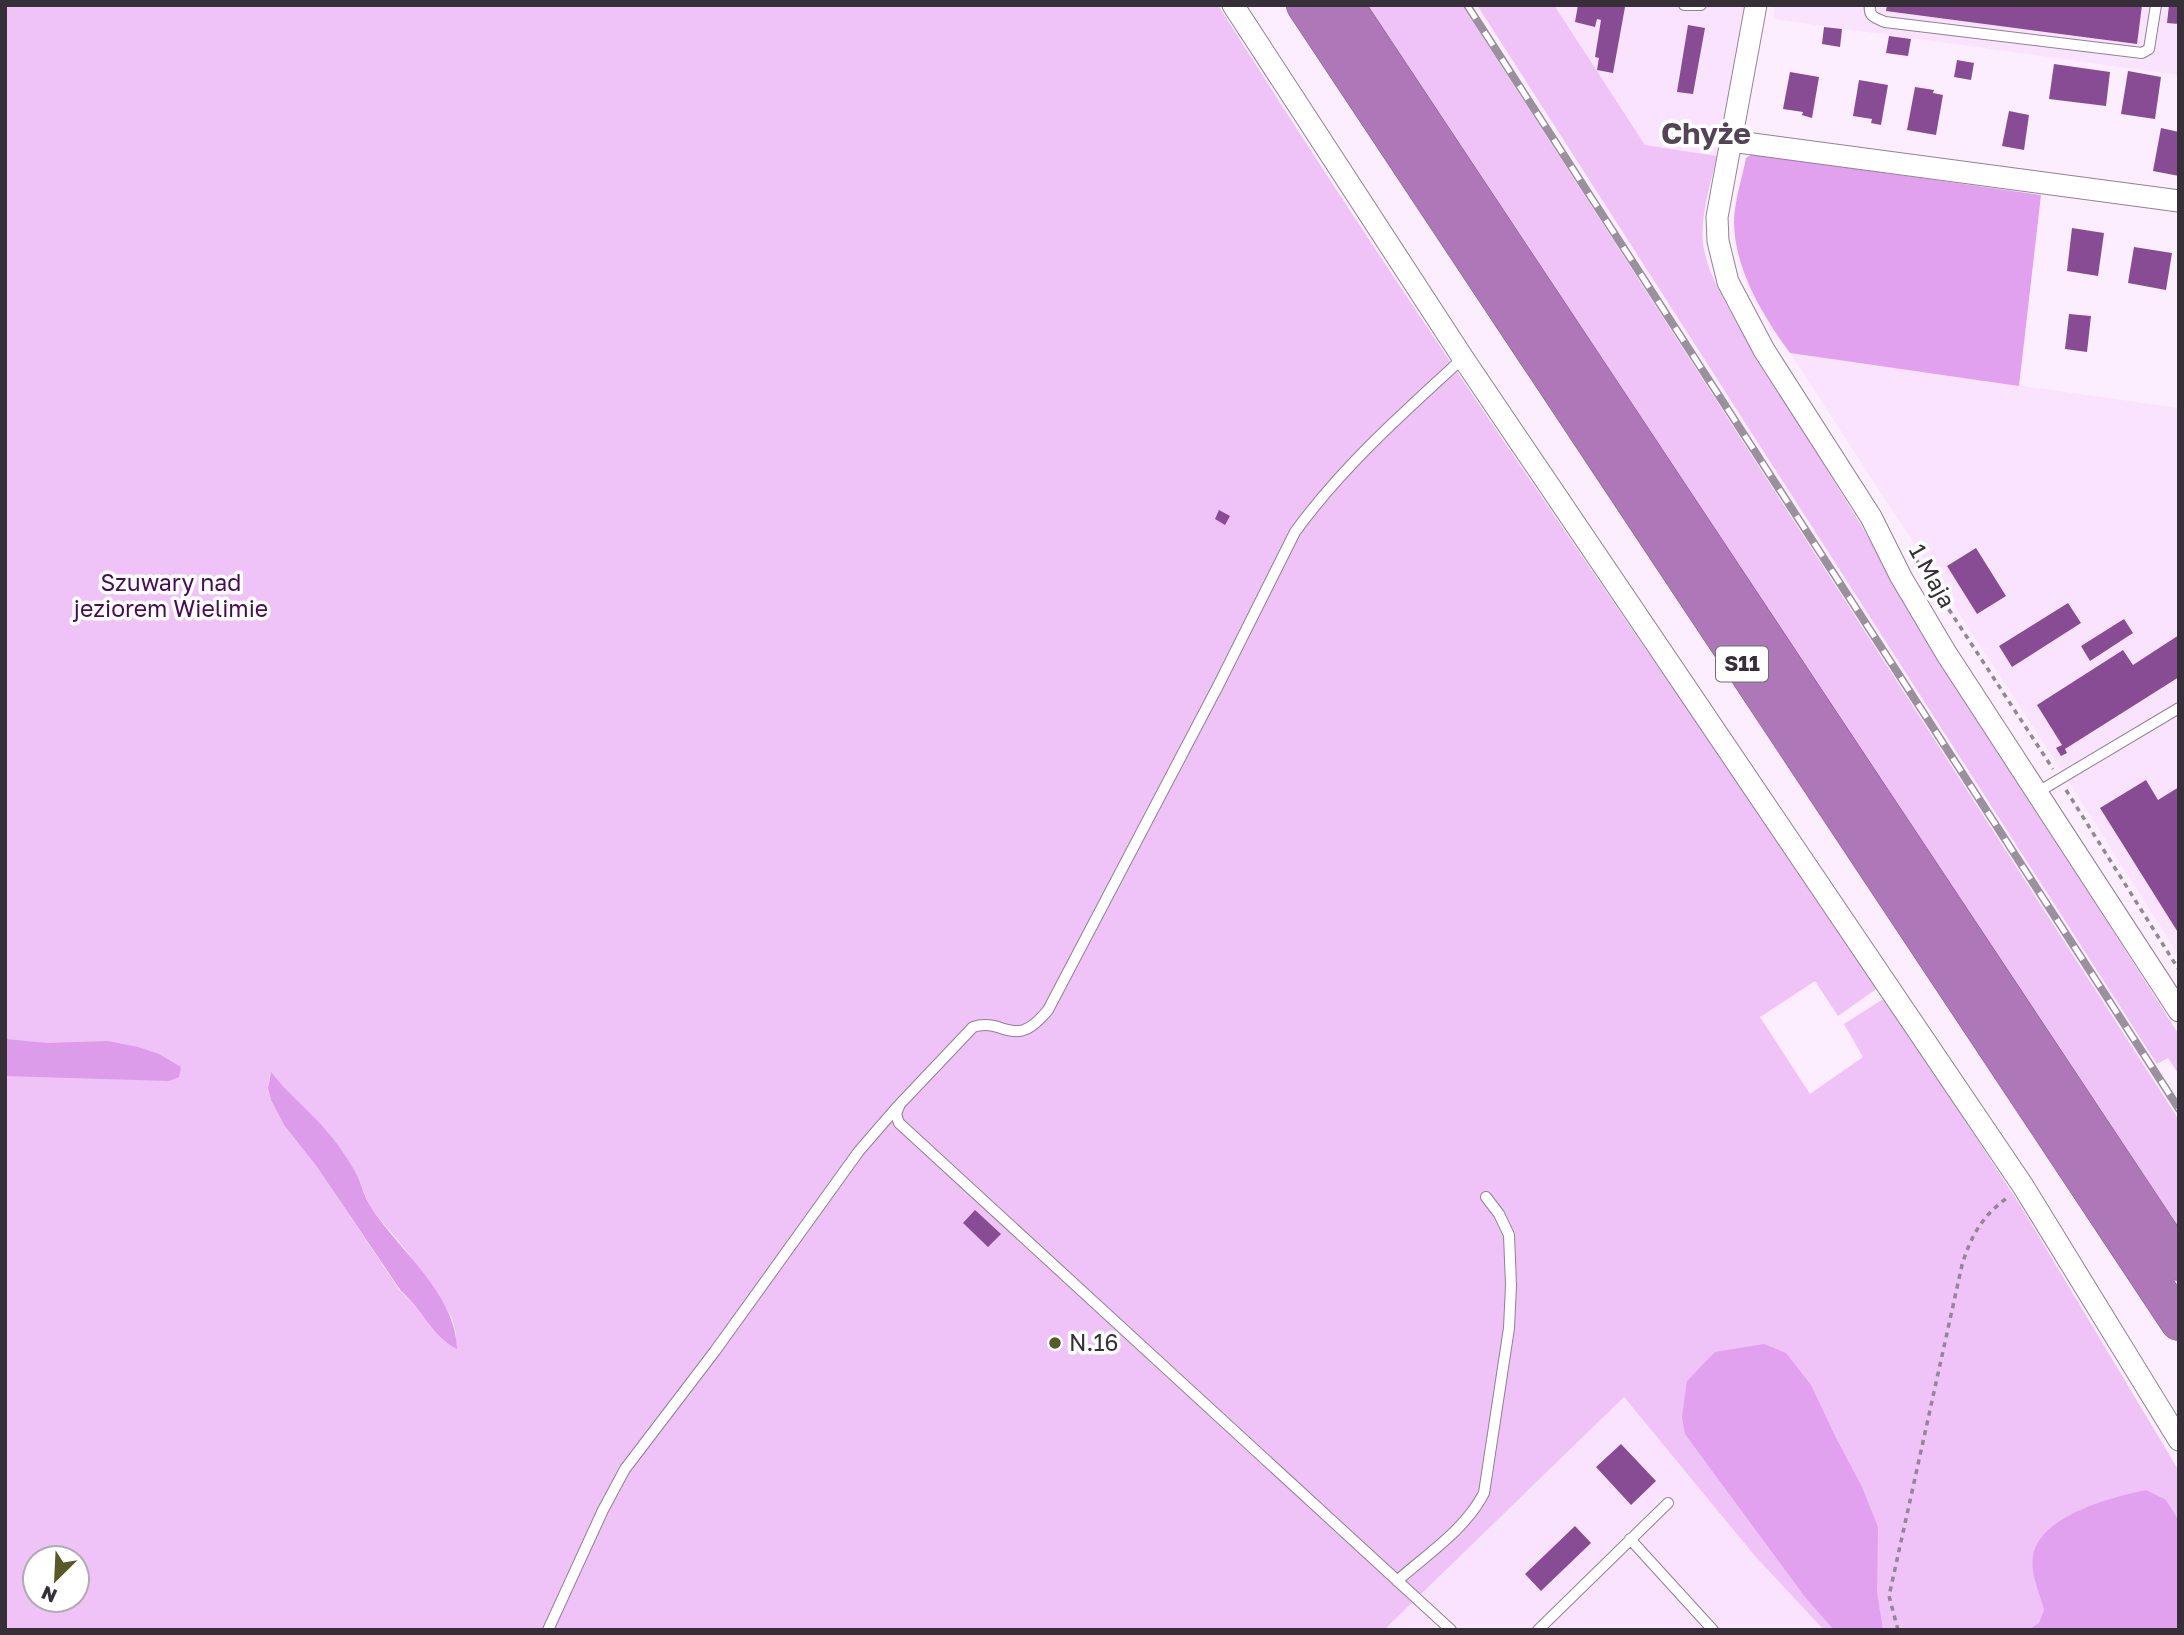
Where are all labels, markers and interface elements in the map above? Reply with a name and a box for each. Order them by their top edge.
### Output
district label: Chyże [1661,115,1751,151]
street label: 1 Maja [1904,539,1962,612]
park label: Szuwary nad jeziorem Wielimie [73,568,268,622]
road number: S11 [1716,646,1768,682]
place label: N.16 [1069,1328,1118,1356]
marker: N.16 [1047,1335,1063,1351]
north arrow [21,1544,91,1614]
text: N [38,1582,60,1608]

